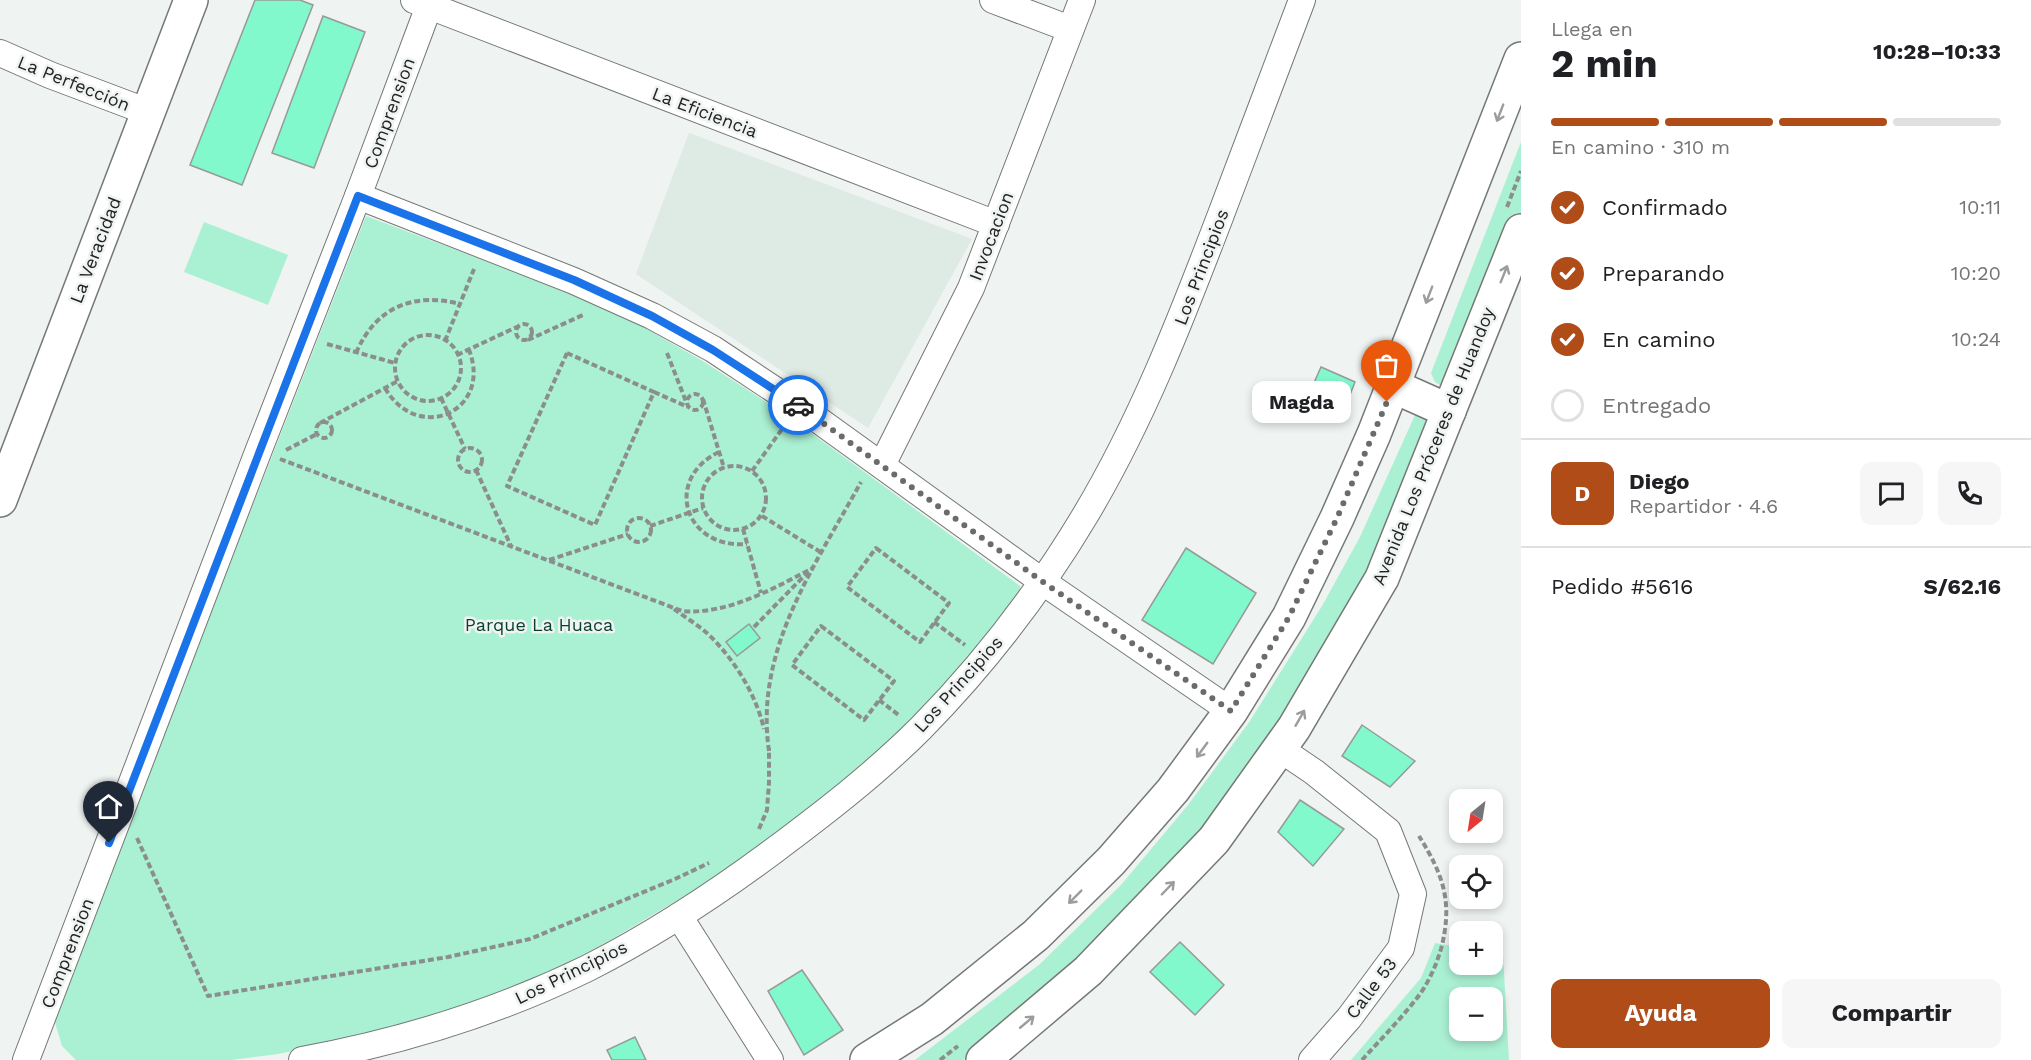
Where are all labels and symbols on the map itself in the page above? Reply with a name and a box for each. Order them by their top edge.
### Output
street label: La Perfección [15,51,133,115]
street label: Comprension [359,55,419,171]
street label: La Eficiencia [649,82,761,142]
one-way arrow [1494,103,1505,122]
street label: Invocacion [964,189,1018,283]
street label: La Veracidad [65,194,125,306]
street label: Los Principios [1169,206,1233,328]
one-way arrow [1499,266,1510,284]
one-way arrow [1423,285,1434,303]
street label: Avenida Los Próceres de Huandoy [1367,303,1499,588]
pin [1361,340,1412,402]
courier [768,375,828,435]
callout: Magda [1252,381,1351,423]
park label: Parque La Huaca [465,614,613,635]
street label: Los Principios [909,631,1007,737]
one-way arrow [1295,710,1307,727]
one-way arrow [1196,741,1208,757]
pin [83,781,134,843]
north arrow [1449,789,1503,843]
one-way arrow [1161,880,1175,895]
one-way arrow [1067,889,1082,904]
street label: Comprension [36,895,98,1011]
street label: Los Principios [511,936,631,1008]
street label: Calle 53 [1341,953,1401,1023]
one-way arrow [1019,1015,1034,1029]

